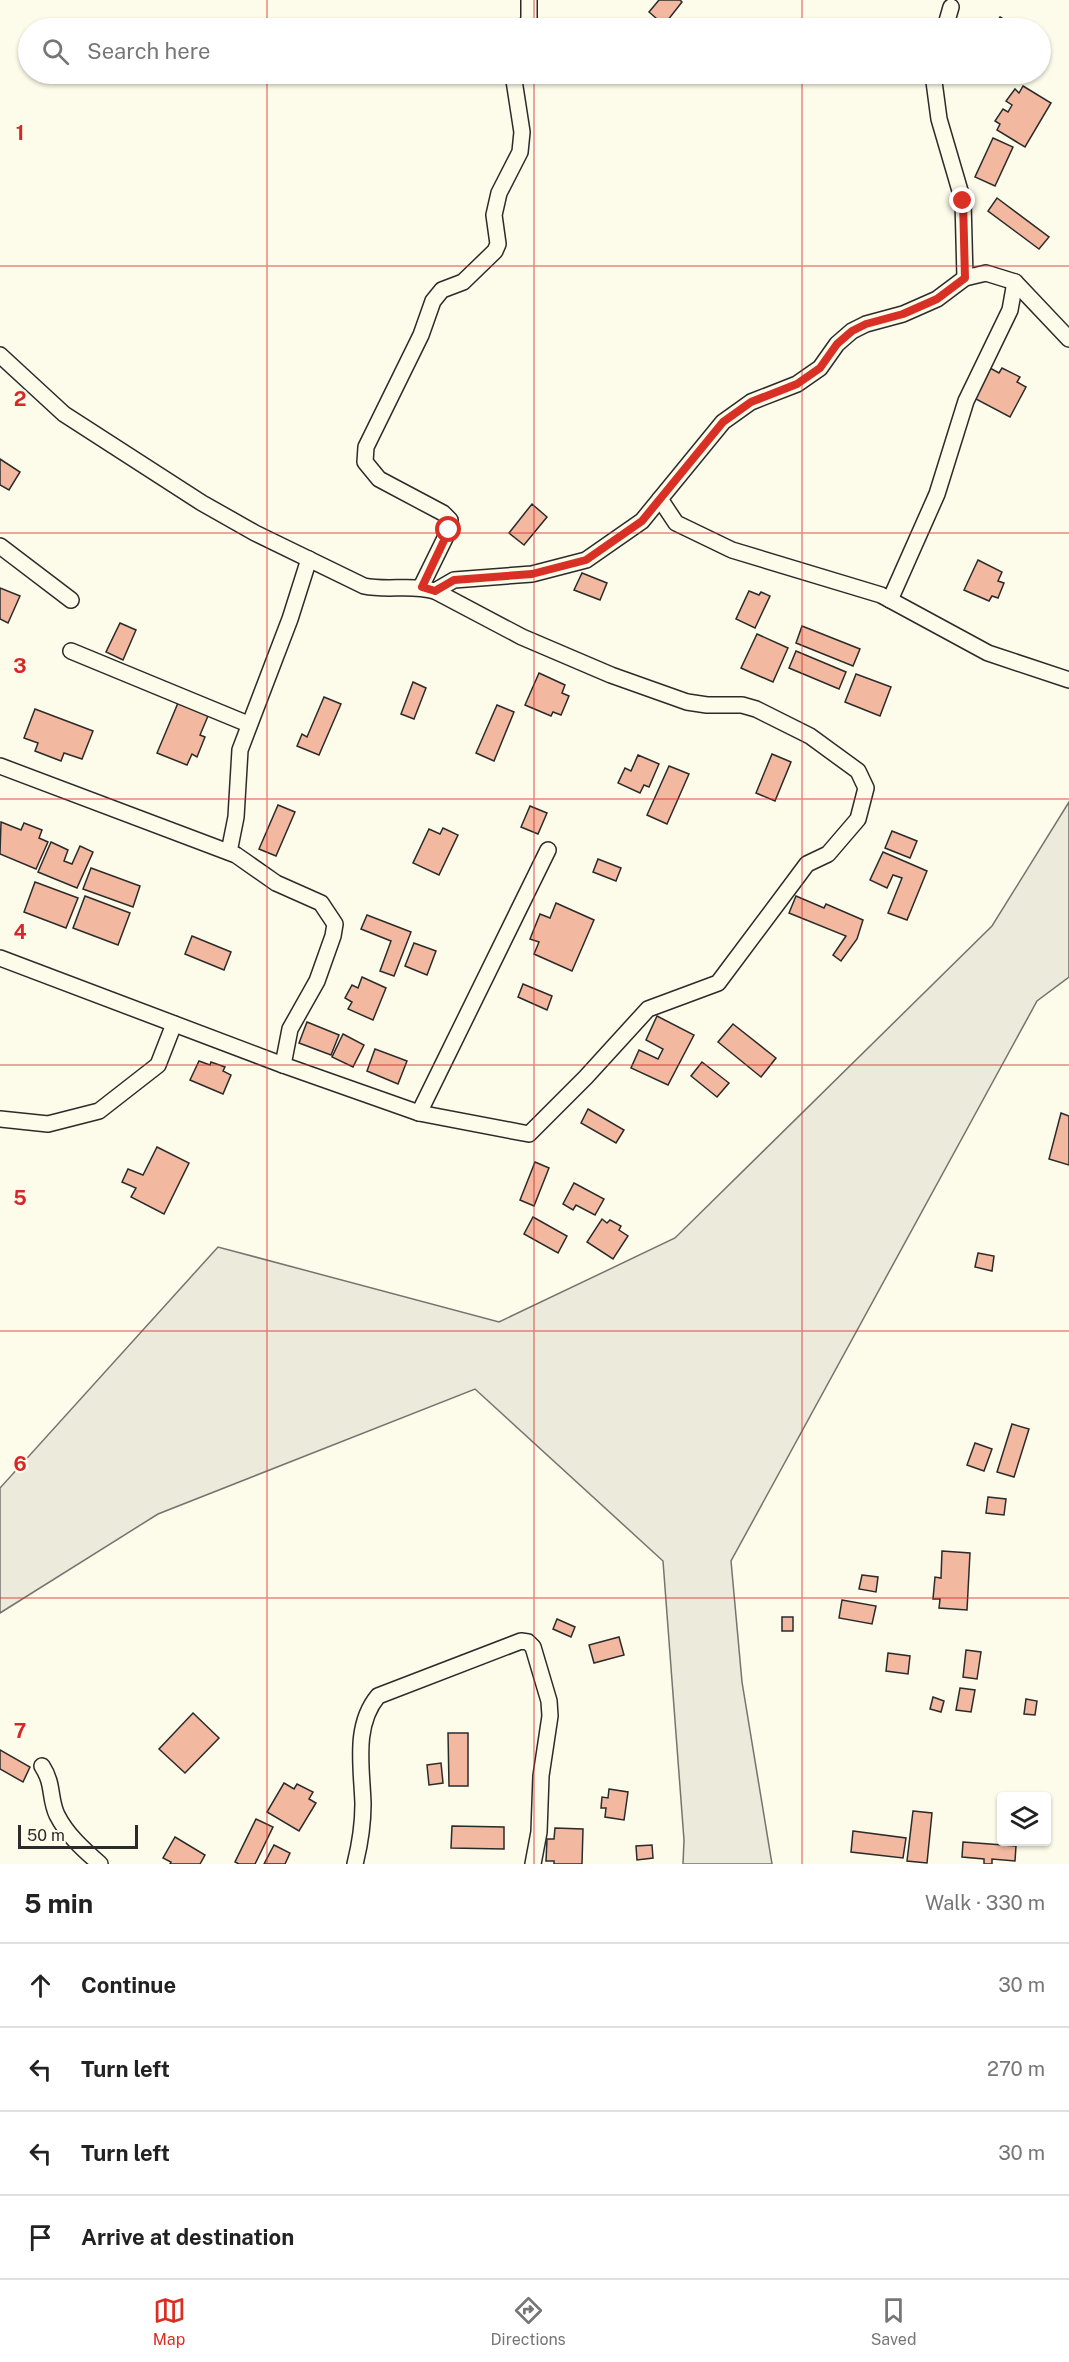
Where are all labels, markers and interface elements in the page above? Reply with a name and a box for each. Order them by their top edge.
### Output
search box [18,18,1051,84]
icon: search [39,35,72,68]
text: Search here [87,38,211,64]
text: 1 [16,121,24,145]
route end [949,187,975,213]
text: 2 [14,387,26,411]
route start [435,516,461,542]
text: 3 [13,654,27,678]
text: 4 [13,920,27,944]
text: 5 [13,1186,27,1210]
text: 6 [13,1452,27,1476]
text: 7 [14,1719,26,1743]
map controls [997,1792,1051,1846]
button: layers [997,1792,1051,1846]
scale bar [18,1822,138,1850]
text: 50 m [27,1826,65,1845]
text: 5 min [24,1888,93,1919]
text: Walk · 330 m [925,1891,1045,1915]
icon: ahead [24,1969,57,2002]
text: Continue [81,1972,176,1998]
text: 30 m [998,1973,1045,1997]
icon: left [24,2053,57,2086]
text: Turn left [81,2056,170,2082]
text: 270 m [987,2057,1045,2081]
icon: left [24,2137,57,2170]
text: Turn left [81,2140,170,2166]
text: 30 m [998,2141,1045,2165]
icon: arrive [24,2221,57,2254]
text: Arrive at destination [81,2224,294,2250]
tab: Map [153,2294,186,2349]
tab: Directions [491,2294,566,2349]
tab: Saved [871,2294,916,2349]

